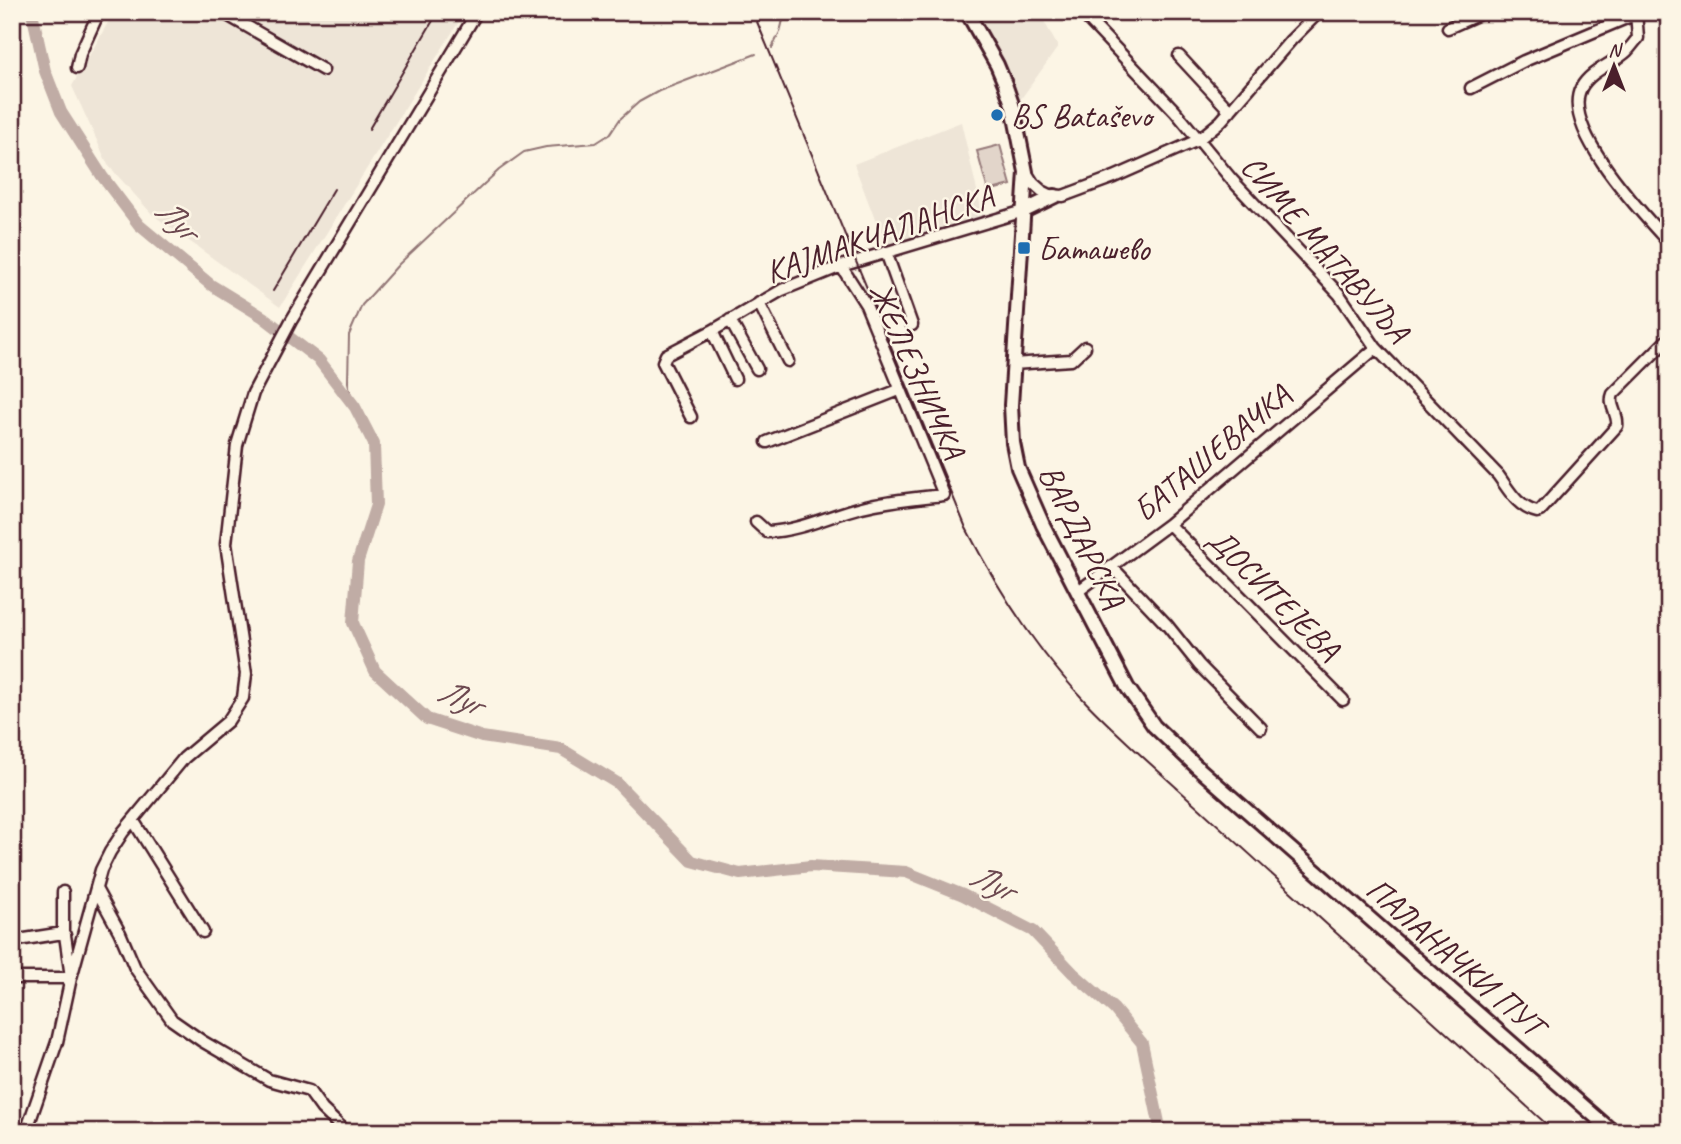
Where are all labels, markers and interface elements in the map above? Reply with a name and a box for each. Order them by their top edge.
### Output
north arrow [1580,32,1650,102]
text: N [1608,38,1623,62]
place label: BS Bataševo [1011,95,1155,137]
marker: BS Bataševo [989,107,1005,123]
street label: СИМЕ МАТАВУЉА [1232,146,1419,352]
street label: КАЈМАКЧАЛАНСКА [760,175,1000,293]
water label: Луг [146,187,214,255]
place label: Баташево [1038,228,1152,270]
marker: Баташево [1016,240,1032,256]
street label: ЖЕЛЕЗНИЧКА [860,276,975,466]
street label: БАТАШЕВАЧКА [1124,374,1300,531]
street label: ВАРДАРСКА [1029,458,1136,616]
street label: ДОСИТЕЈЕВА [1199,518,1351,670]
water label: Луг [431,667,496,729]
water label: Луг [963,852,1028,914]
street label: ПАЛАНАЧКИ ПУТ [1358,868,1558,1050]

